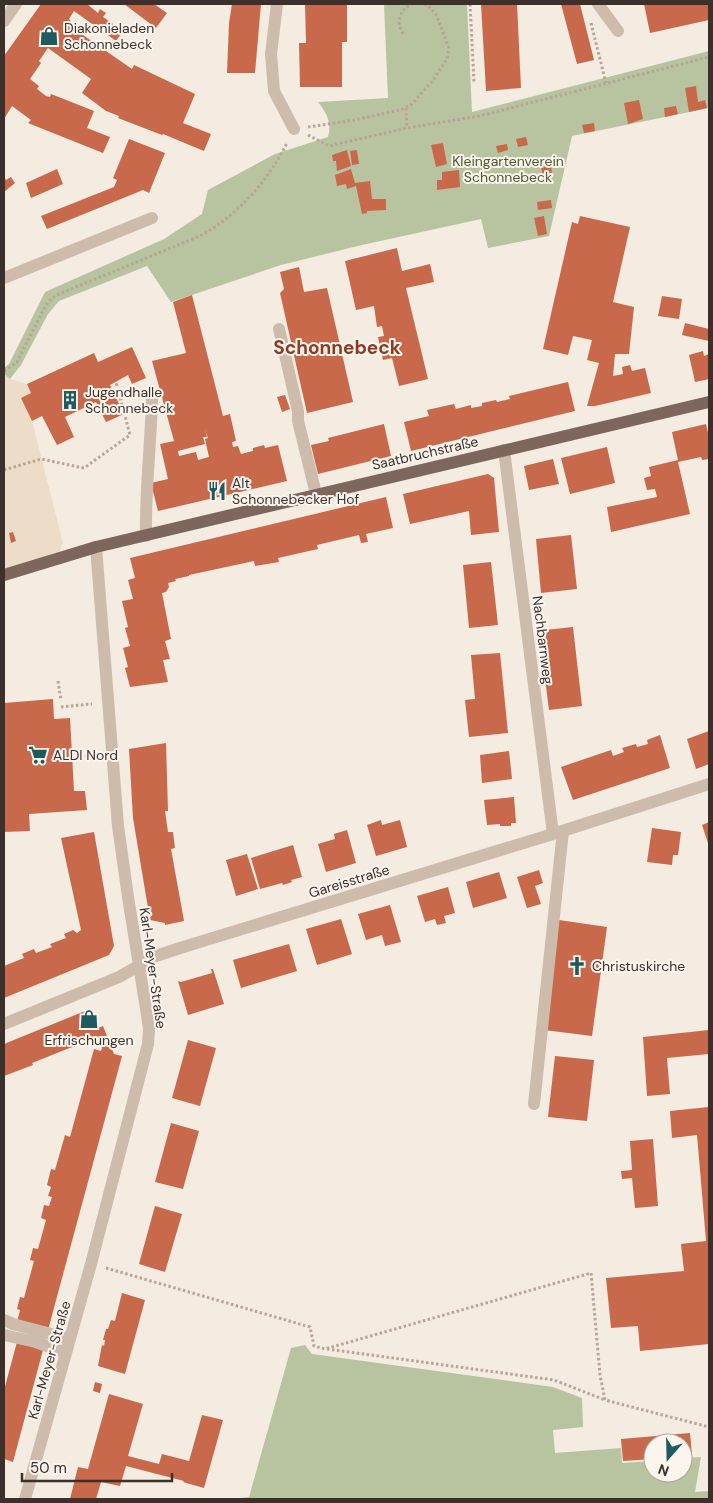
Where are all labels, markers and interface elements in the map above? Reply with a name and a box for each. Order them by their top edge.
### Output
place label: Diakonieladen Schonnebeck [64,19,154,53]
shop icon: Diakonieladen Schonnebeck [38,25,60,47]
park label: Kleingartenverein Schonnebeck [452,152,564,186]
district label: Schonnebeck [273,335,401,360]
place label: Jugendhalle Schonnebeck [85,383,173,417]
building icon: Jugendhalle Schonnebeck [59,389,81,411]
street label: Saatbruchstraße [370,432,480,474]
place label: Alt Schonnebecker Hof [232,474,359,508]
restaurant icon: Alt Schonnebecker Hof [206,480,228,502]
street label: Nachbarnweg [529,595,557,685]
supermarket icon: ALDI Nord [27,744,49,766]
place label: ALDI Nord [53,746,118,764]
street label: Gareisstraße [306,860,392,902]
street label: Karl-Meyer-Straße [136,906,170,1030]
church icon: Christuskirche [566,955,588,977]
place label: Christuskirche [592,957,685,975]
shop icon: Erfrischungen [78,1008,100,1030]
place label: Erfrischungen [44,1031,134,1049]
street label: Karl-Meyer-Straße [24,1299,74,1421]
north arrow [643,1433,693,1483]
scale bar [22,1450,172,1482]
text: 50 m [30,1458,67,1478]
text: N [656,1460,671,1480]

